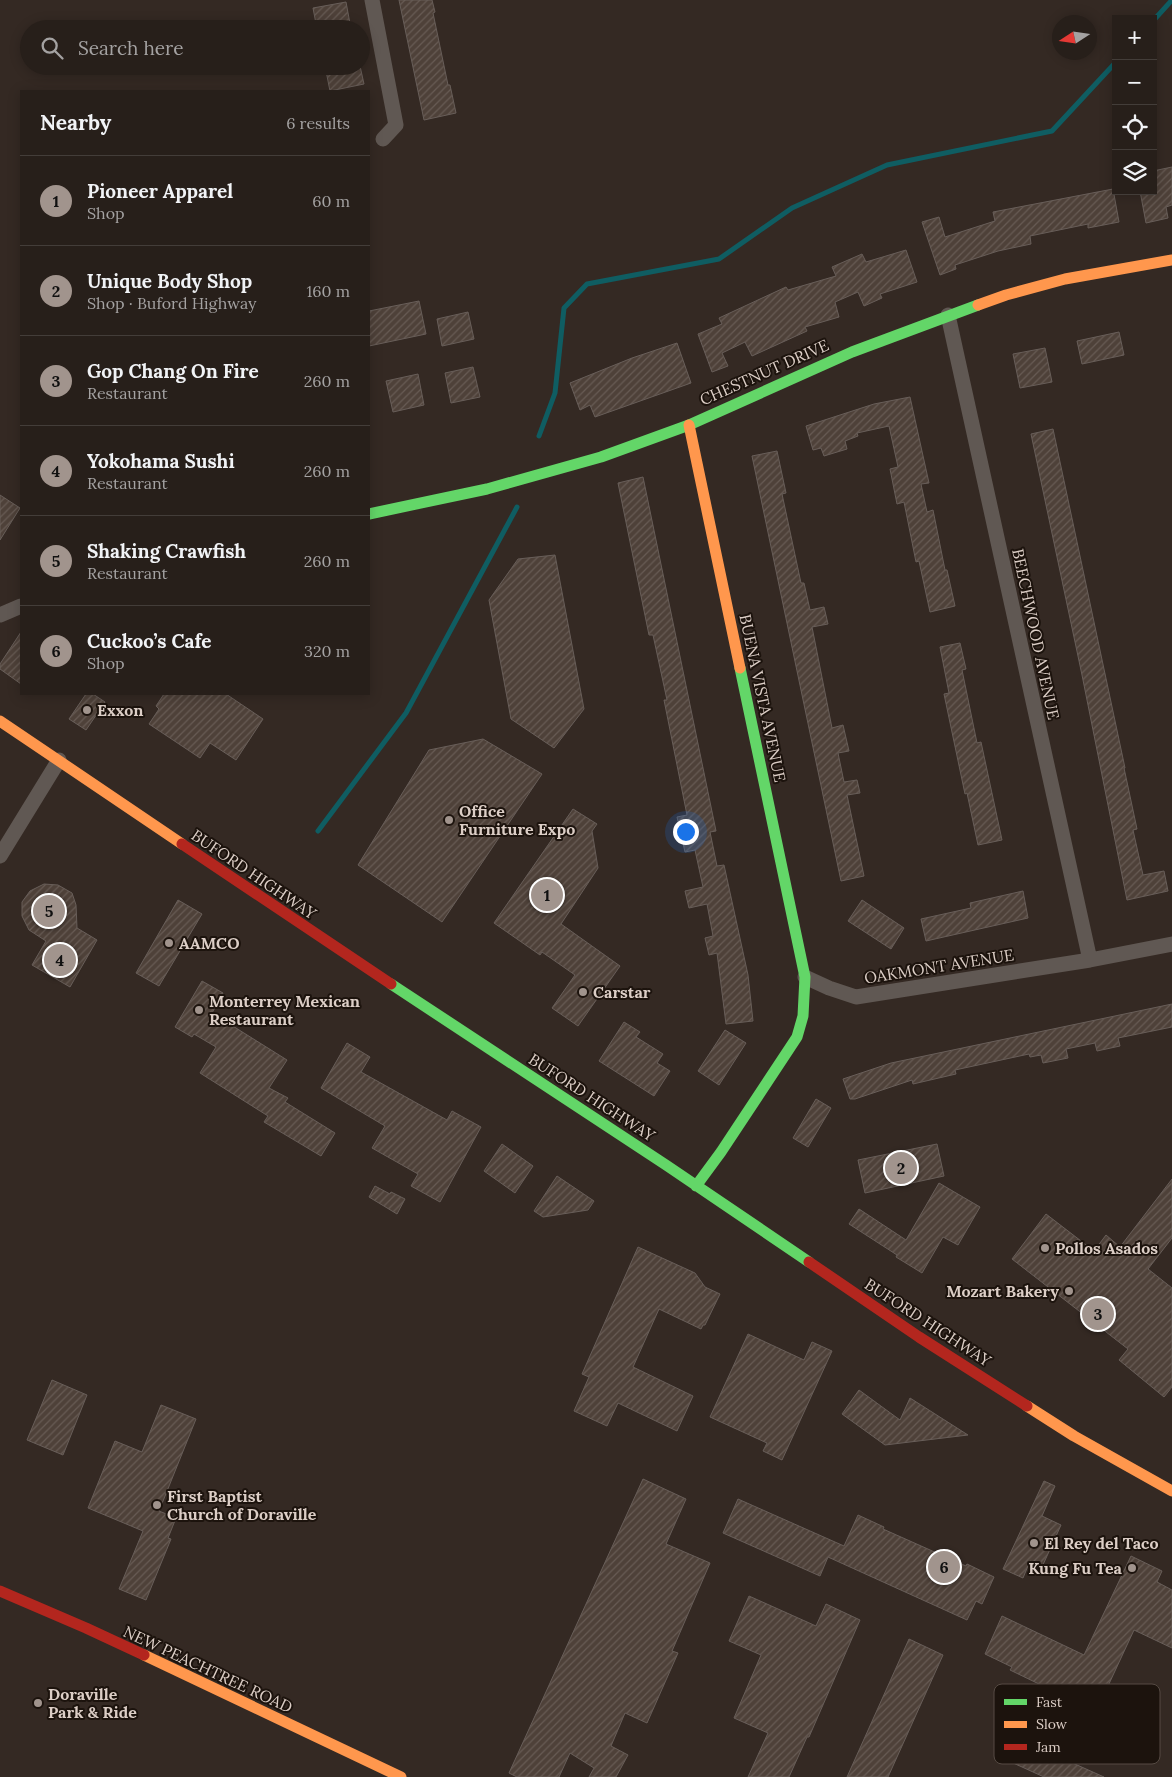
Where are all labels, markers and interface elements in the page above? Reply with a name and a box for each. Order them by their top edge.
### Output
north arrow [1052,15,1097,60]
map controls [1112,15,1157,195]
button: + [1112,15,1157,60]
search box [20,20,370,75]
icon: search [38,34,66,62]
text: Search here [78,36,184,60]
button: − [1112,60,1157,105]
button: locate [1112,105,1157,150]
text: Nearby [40,109,111,136]
text: 6 results [286,113,350,133]
button: layers [1112,150,1157,195]
text: Pioneer Apparel [87,179,233,203]
text: 1 [53,191,59,211]
text: 60 m [312,191,350,211]
text: Shop [87,203,125,223]
text: Unique Body Shop [87,269,252,293]
text: 2 [52,281,60,301]
text: 160 m [306,281,350,301]
text: Shop · Buford Highway [87,293,256,313]
street label: CHESTNUT DRIVE [696,335,832,409]
text: Gop Chang On Fire [87,359,259,383]
text: 3 [52,371,60,391]
text: 260 m [304,371,350,391]
text: Restaurant [87,383,168,403]
text: Yokohama Sushi [87,449,235,473]
text: 4 [52,461,60,481]
text: 260 m [304,461,350,481]
text: Restaurant [87,473,168,493]
text: Shaking Crawfish [87,539,246,563]
street label: BEECHWOOD AVENUE [1008,547,1064,721]
text: 5 [52,551,60,571]
text: 260 m [304,551,350,571]
text: Restaurant [87,563,168,583]
street label: BUENA VISTA AVENUE [735,612,791,784]
text: Cuckoo’s Cafe [87,629,212,653]
text: 6 [51,641,61,661]
text: 320 m [304,641,350,661]
text: Shop [87,653,125,673]
place label: Exxon [97,700,144,720]
marker: Exxon [81,704,93,716]
place label: Office Furniture Expo [459,801,575,839]
marker: Office Furniture Expo [443,814,455,826]
your location [673,819,699,845]
street label: BUFORD HIGHWAY [188,825,321,924]
pin: 1 [531,876,563,914]
pin: 5 [33,892,65,930]
place label: AAMCO [179,933,239,953]
marker: AAMCO [163,937,175,949]
pin: 4 [44,941,76,979]
street label: OAKMONT AVENUE [863,944,1015,988]
place label: Carstar [593,982,651,1002]
marker: Carstar [577,986,589,998]
place label: Monterrey Mexican Restaurant [209,991,360,1029]
marker: Monterrey Mexican Restaurant [193,1004,205,1016]
street label: BUFORD HIGHWAY [525,1049,660,1146]
pin: 2 [885,1149,917,1187]
place label: Pollos Asados [1055,1238,1158,1258]
marker: Pollos Asados [1039,1242,1051,1254]
street label: BUFORD HIGHWAY [861,1274,996,1371]
place label: Mozart Bakery [946,1281,1059,1301]
marker: Mozart Bakery [1063,1285,1075,1297]
pin: 3 [1082,1295,1114,1333]
place label: First Baptist Church of Doraville [167,1486,317,1524]
marker: First Baptist Church of Doraville [151,1499,163,1511]
place label: El Rey del Taco [1044,1533,1158,1553]
marker: El Rey del Taco [1028,1537,1040,1549]
pin: 6 [928,1548,960,1586]
place label: Kung Fu Tea [1028,1558,1123,1578]
marker: Kung Fu Tea [1126,1562,1138,1574]
street label: NEW PEACHTREE ROAD [120,1621,296,1717]
place label: Doraville Park & Ride [48,1684,137,1722]
legend [994,1684,1160,1764]
text: Fast [1036,1693,1063,1711]
marker: Doraville Park & Ride [32,1697,44,1709]
text: Slow [1036,1715,1068,1733]
text: Jam [1035,1738,1061,1756]

